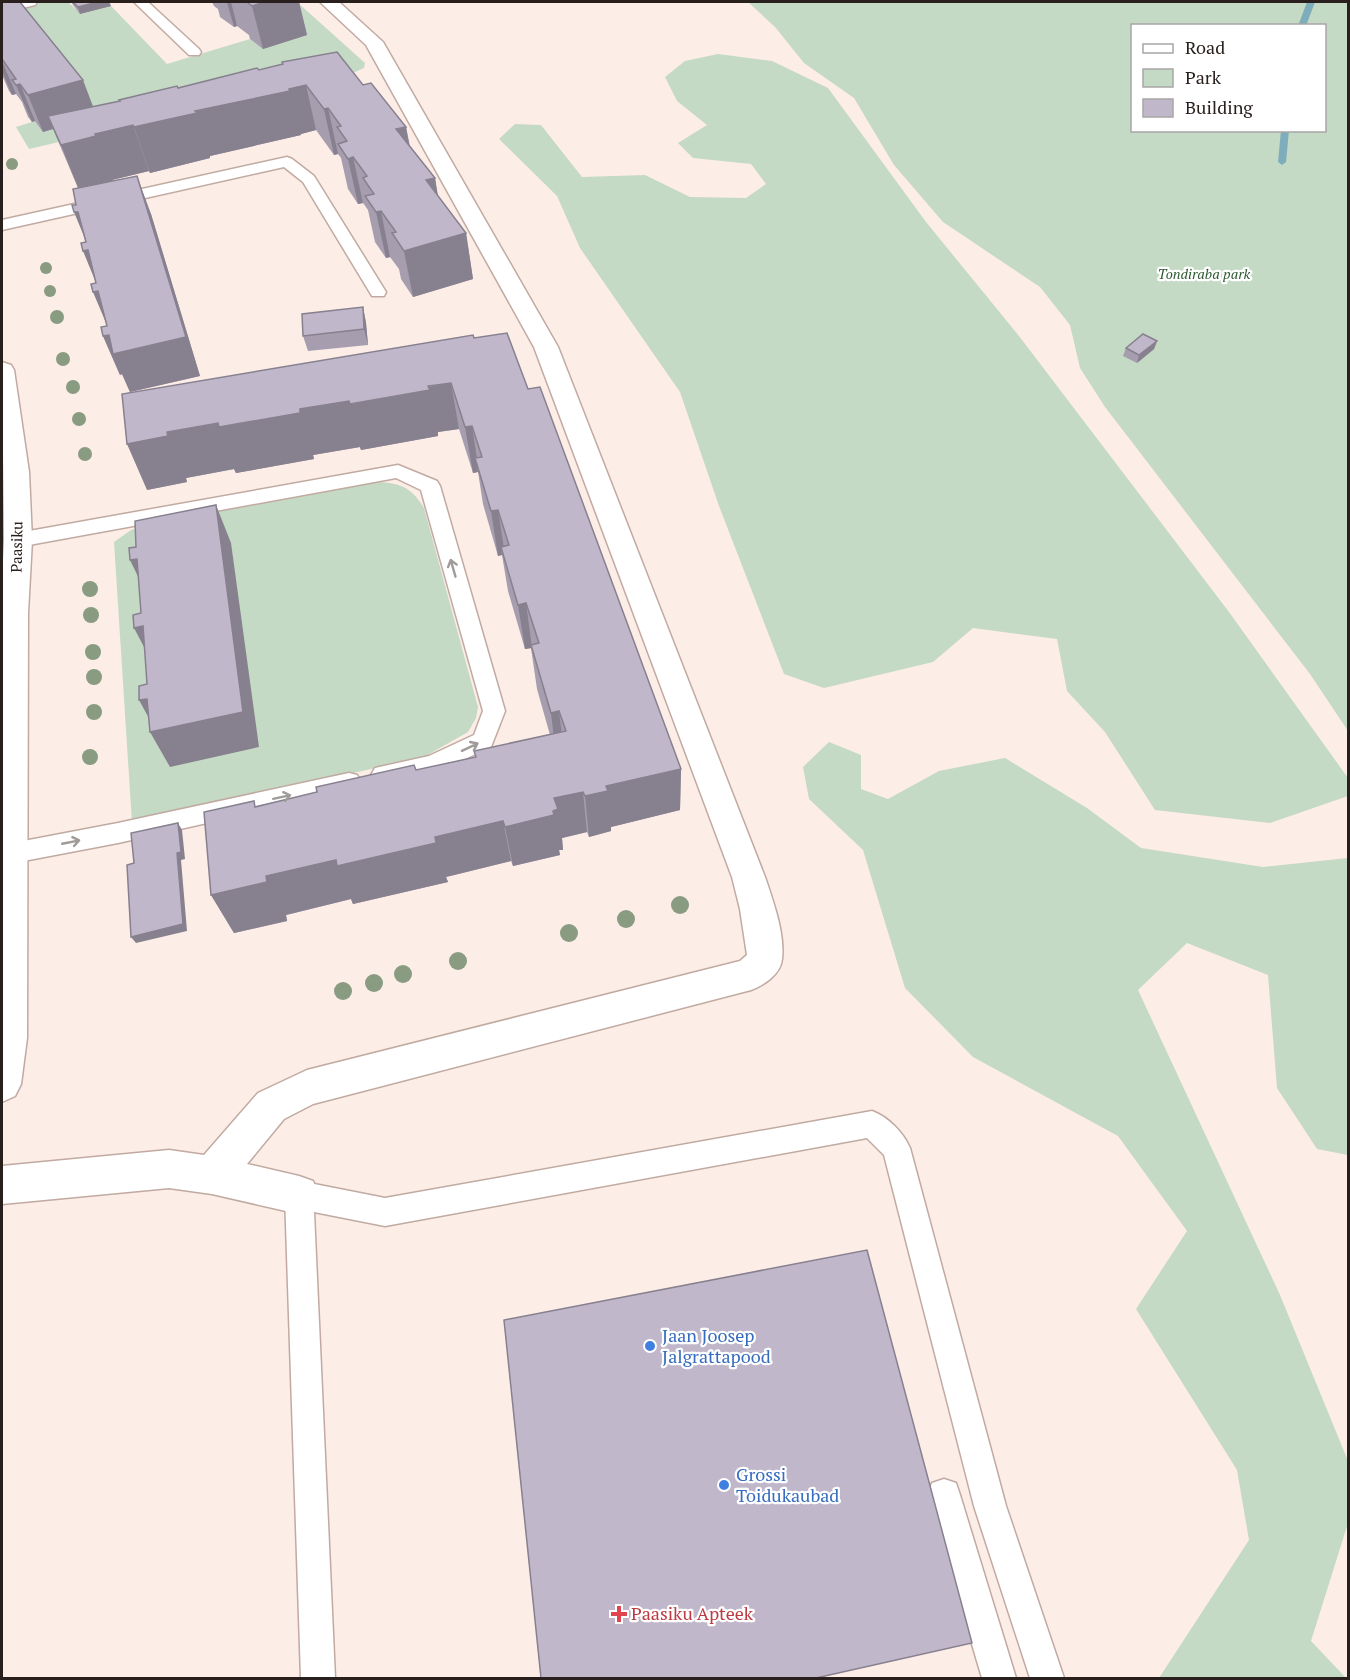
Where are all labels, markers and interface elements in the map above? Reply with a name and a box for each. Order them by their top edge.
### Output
legend [1131,24,1326,132]
text: Road [1185,35,1225,59]
text: Park [1185,65,1222,89]
text: Building [1185,95,1253,119]
park label: Tondiraba park [1158,264,1251,283]
street label: Paasiku [6,521,26,573]
one-way arrow [447,559,458,578]
one-way arrow [460,741,478,752]
one-way arrow [272,791,291,802]
one-way arrow [61,836,80,847]
place label: Jaan Joosep Jalgrattapood [662,1323,771,1368]
marker: Jaan Joosep Jalgrattapood [643,1339,657,1353]
place label: Grossi Toidukaubad [736,1462,839,1507]
marker: Grossi Toidukaubad [717,1478,731,1492]
place label: Paasiku Apteek [631,1601,754,1625]
marker: Paasiku Apteek [612,1607,626,1621]

